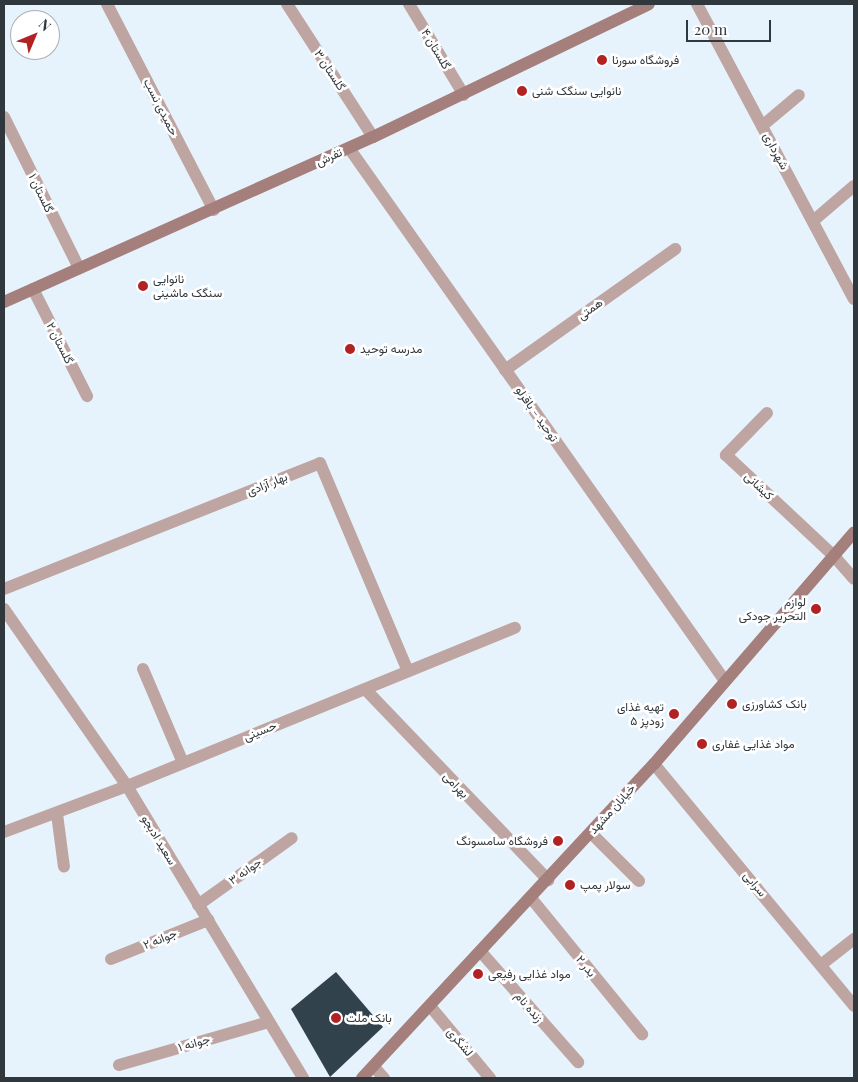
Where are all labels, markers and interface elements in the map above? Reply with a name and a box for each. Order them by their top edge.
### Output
north arrow [10,10,60,60]
scale bar [688,10,773,42]
text: N [35,14,56,35]
text: 20 m [694,19,727,39]
street label: گلستان ۴ [418,26,454,72]
street label: گلستان ۳ [311,47,349,93]
place label: فروشگاه سورنا [612,53,679,67]
marker: فروشگاه سورنا [596,54,608,66]
street label: حمیدی نسب [141,76,181,138]
place label: نانوایی سنگک شنی [532,84,621,98]
marker: نانوایی سنگک شنی [516,85,528,97]
street label: شهرداری [760,130,792,172]
street label: تفرش [313,145,345,169]
street label: گلستان ۱ [25,171,57,215]
place label: نانوایی سنگک ماشینی [153,272,222,300]
marker: نانوایی سنگک ماشینی [137,280,149,292]
street label: همتی [575,295,605,323]
street label: گلستان ۲ [44,320,76,366]
place label: مدرسه توحید [360,342,422,356]
marker: مدرسه توحید [344,343,356,355]
street label: توحید - باقرلو [513,383,561,445]
street label: بهار آزادی [244,469,290,499]
street label: کیشانی [742,469,776,503]
place label: لوازم التحریر جودکی [739,595,806,623]
marker: لوازم التحریر جودکی [810,603,822,615]
place label: بانک کشاورزی [742,697,807,711]
marker: بانک کشاورزی [726,698,738,710]
place label: تهیه غذای زودپز ۵ [617,700,664,728]
marker: تهیه غذای زودپز ۵ [668,708,680,720]
street label: حسینی [241,718,279,744]
place label: مواد غذایی غفاری [712,737,795,751]
marker: مواد غذایی غفاری [696,738,708,750]
street label: بهرامی [440,769,472,801]
street label: خیابان مشهد [586,781,638,837]
street label: سعید ادبجو [139,812,179,868]
place label: فروشگاه سامسونگ [456,834,548,848]
marker: فروشگاه سامسونگ [552,835,564,847]
street label: جوانه ۳ [226,855,264,887]
street label: سرابی [740,868,770,900]
place label: سولار پمپ [580,878,630,892]
marker: سولار پمپ [564,879,576,891]
street label: جوانه ۲ [141,926,179,952]
street label: بدر ۲ [573,952,599,980]
place label: مواد غذایی رفیعی [488,967,571,981]
marker: مواد غذایی رفیعی [472,968,484,980]
street label: زنده نام [512,989,546,1025]
place label: بانک ملت [346,1011,392,1025]
marker: بانک ملت [330,1012,342,1024]
street label: لشگری [444,1025,476,1059]
street label: جوانه ۱ [177,1032,211,1054]

